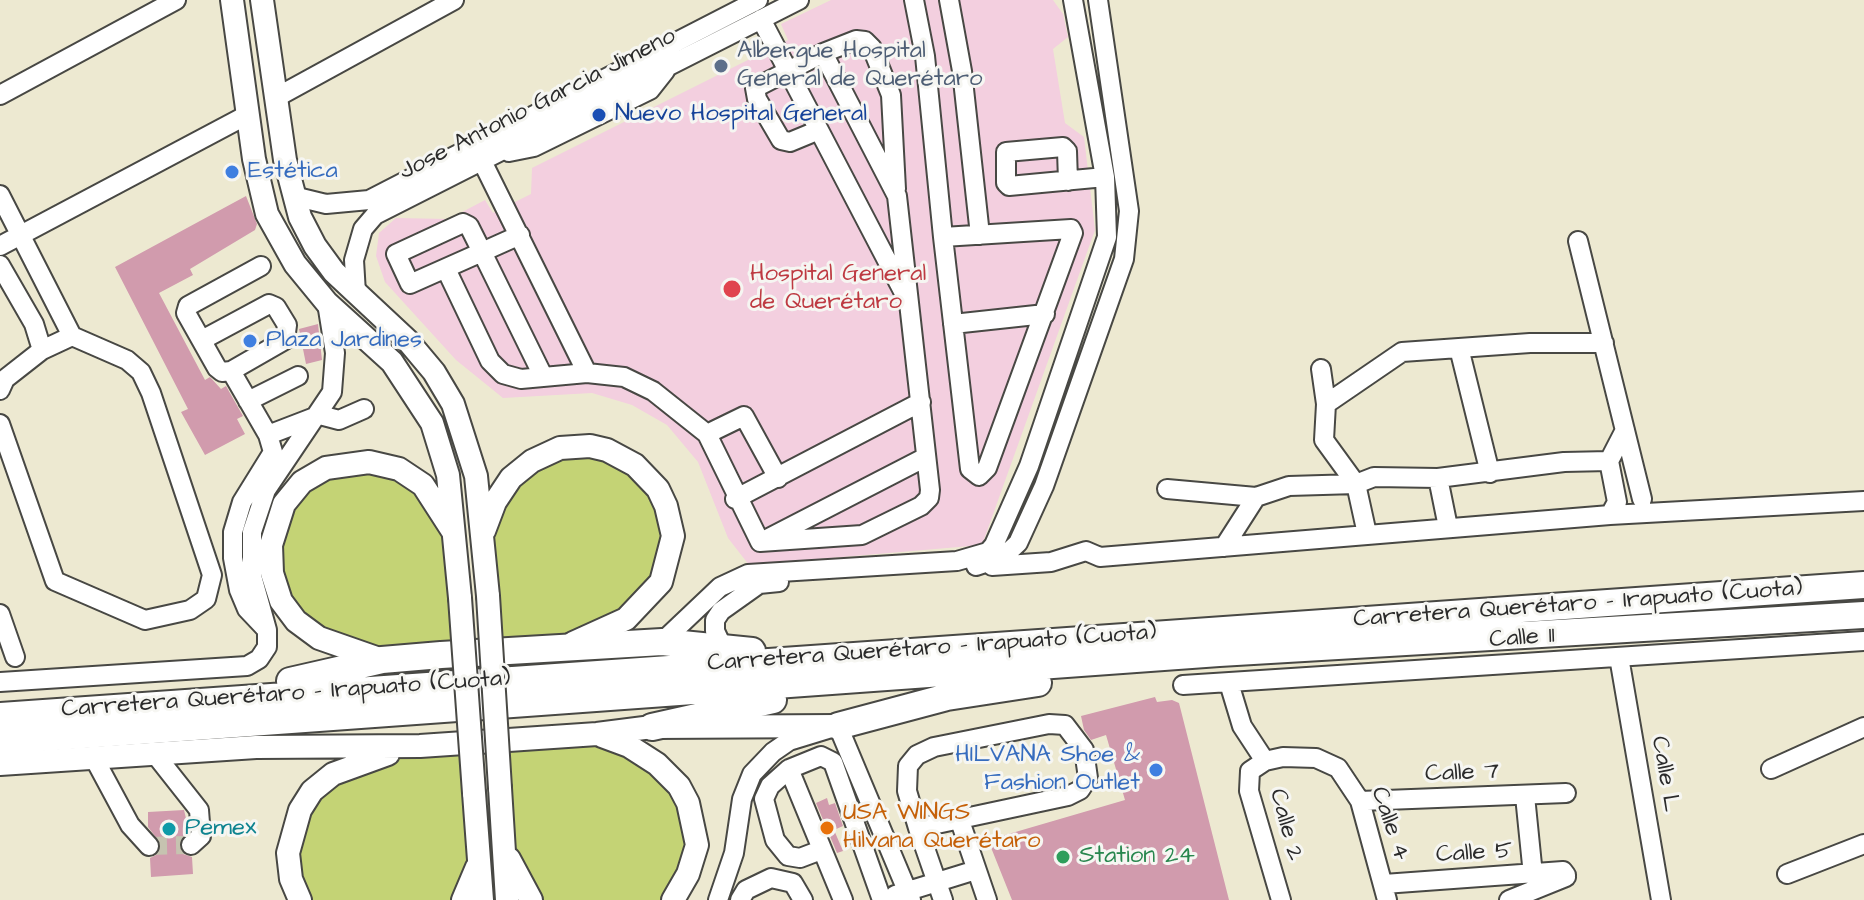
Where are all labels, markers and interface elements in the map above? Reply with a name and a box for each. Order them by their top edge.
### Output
street label: Jose Antonio Garcia Jimeno [395,23,681,187]
place label: Albergue Hospital General de Querétaro [737,38,982,94]
marker: Albergue Hospital General de Querétaro [712,57,730,75]
place label: Nuevo Hospital General [615,101,867,129]
marker: Nuevo Hospital General [590,106,608,124]
place label: Estética [248,158,338,186]
marker: Estética [223,163,241,181]
place label: Hospital General de Querétaro [750,261,926,317]
marker: Hospital General de Querétaro [721,278,743,300]
place label: Plaza Jardines [266,327,422,355]
marker: Plaza Jardines [241,332,259,350]
street label: Carretera Querétaro - Irapuato (Cuota) [1352,575,1804,635]
street label: Carretera Querétaro - Irapuato (Cuota) [706,619,1158,679]
street label: Calle 11 [1488,622,1556,656]
street label: Carretera Querétaro - Irapuato (Cuota) [60,665,512,725]
street label: Calle L [1643,734,1685,814]
place label: HILVANA Shoe & Fashion Outlet [955,742,1140,798]
street label: Calle 7 [1424,758,1500,790]
marker: HILVANA Shoe & Fashion Outlet [1147,761,1165,779]
street label: Calle 4 [1363,784,1415,864]
street label: Calle 2 [1262,786,1308,864]
place label: USA WINGS Hilvana Querétaro [843,800,1041,856]
place label: Pemex [185,815,256,843]
marker: USA WINGS Hilvana Querétaro [818,819,836,837]
marker: Pemex [160,820,178,838]
street label: Calle 5 [1435,838,1513,870]
place label: Station 24 [1079,843,1195,871]
marker: Station 24 [1054,848,1072,866]

